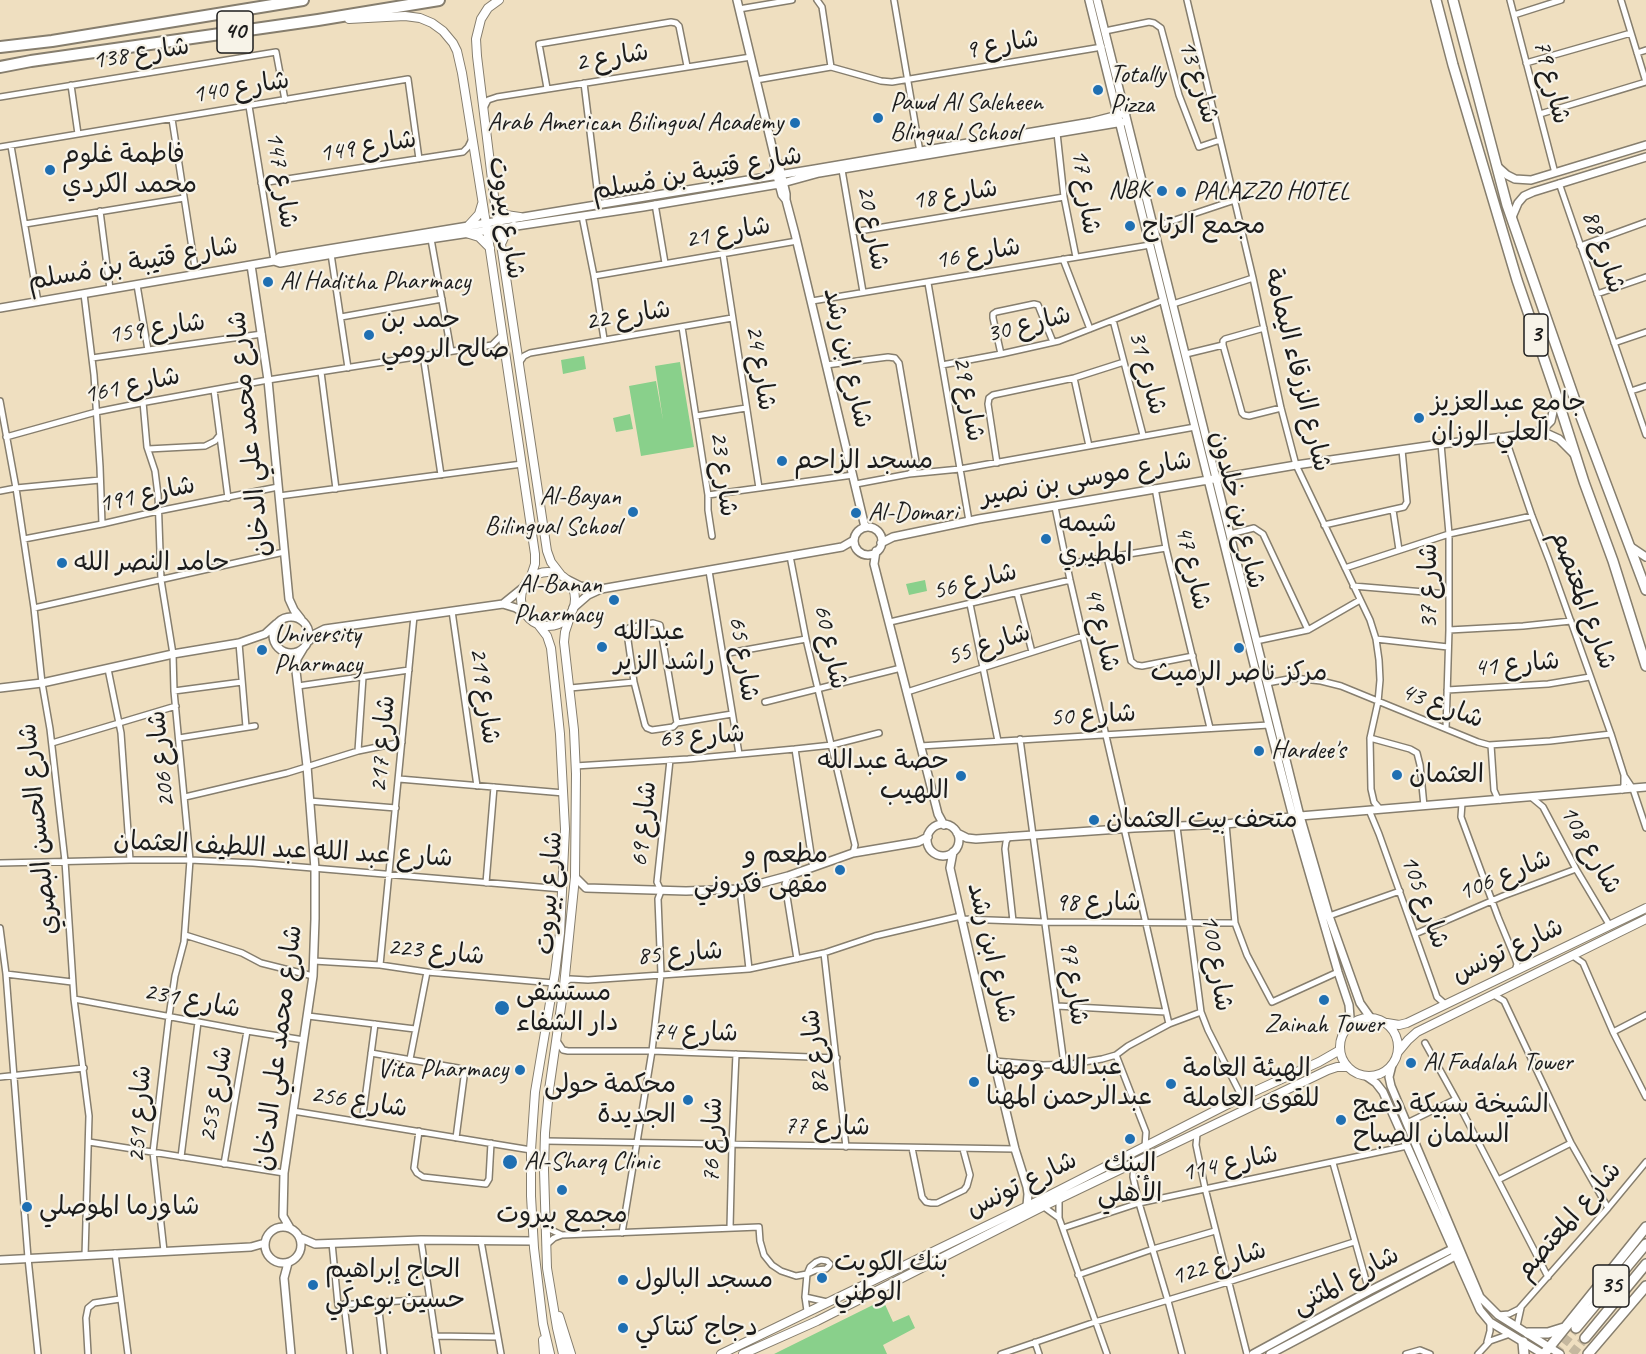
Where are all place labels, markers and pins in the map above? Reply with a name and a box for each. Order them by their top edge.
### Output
place label: Totally Pizza [1110,59,1165,120]
marker: Totally Pizza [1091,83,1105,97]
place label: Pawd Al Saleheen Blingual School [890,87,1043,148]
place label: Arab American Bilingual Academy [487,107,783,139]
marker: Pawd Al Saleheen Blingual School [871,111,885,125]
marker: Arab American Bilingual Academy [788,116,802,130]
place label: فاطمة غلوم محمد الكردي [62,139,197,200]
marker: فاطمة غلوم محمد الكردي [43,163,57,177]
place label: NBK [1108,175,1150,207]
place label: PALAZZO HOTEL [1193,176,1349,208]
marker: NBK [1155,184,1169,198]
marker: PALAZZO HOTEL [1174,185,1188,199]
place label: مجمع الرتاج [1142,210,1265,242]
marker: مجمع الرتاج [1123,219,1137,233]
place label: Al Haditha Pharmacy [280,266,470,298]
marker: Al Haditha Pharmacy [261,275,275,289]
place label: حمد بن صالح الرومي [381,304,510,366]
marker: حمد بن صالح الرومي [362,328,376,342]
place label: جامع عبدالعزيز العلي الوزان [1431,387,1586,448]
marker: جامع عبدالعزيز العلي الوزان [1412,411,1426,425]
place label: مسجد الزاحم [794,445,933,477]
marker: مسجد الزاحم [775,454,789,468]
place label: Al-Bayan Bilingual School [485,481,621,542]
place label: Al-Domari [868,497,958,529]
marker: Al-Bayan Bilingual School [626,505,640,519]
marker: Al-Domari [849,506,863,520]
place label: شيمه المطيري [1058,508,1133,570]
marker: شيمه المطيري [1039,532,1053,546]
place label: حامد النصر الله [74,547,229,579]
marker: حامد النصر الله [55,556,69,570]
place label: Al-Banan Pharmacy [514,569,602,630]
marker: Al-Banan Pharmacy [607,593,621,607]
place label: عبدالله راشد الزير [614,616,715,678]
place label: University Pharmacy [274,619,362,680]
marker: عبدالله راشد الزير [595,640,609,654]
marker: مركز ناصر الرميث [1232,641,1246,655]
marker: University Pharmacy [255,643,269,657]
place label: مركز ناصر الرميث [1151,657,1327,689]
place label: Hardee's [1271,735,1345,767]
marker: Hardee's [1252,744,1266,758]
place label: حصة عبدالله اللهيب [817,745,949,806]
place label: العثمان [1409,759,1484,791]
marker: العثمان [1390,768,1404,782]
marker: حصة عبدالله اللهيب [954,769,968,783]
place label: متحف بيت العثمان [1106,804,1298,836]
marker: متحف بيت العثمان [1087,813,1101,827]
place label: مطعم و مقهى فكروني [694,839,828,900]
marker: مطعم و مقهى فكروني [833,863,847,877]
place label: مستشفى دار الشفاء [516,977,618,1038]
marker: Zainah Tower [1317,993,1331,1007]
marker: مستشفى دار الشفاء [493,999,511,1017]
place label: Zainah Tower [1264,1009,1384,1041]
place label: Al Fadalah Tower [1423,1047,1573,1079]
place label: عبدالله ومهنا عبدالرحمن المهنا [986,1051,1152,1112]
place label: الهيئة العامة للقوى العاملة [1183,1053,1319,1114]
place label: Vita Pharmacy [377,1054,508,1086]
marker: Al Fadalah Tower [1404,1056,1418,1070]
marker: Vita Pharmacy [513,1063,527,1077]
place label: محكمة حولى الجديدة [544,1069,676,1130]
marker: عبدالله ومهنا عبدالرحمن المهنا [967,1075,981,1089]
marker: الهيئة العامة للقوى العاملة [1164,1077,1178,1091]
place label: الشيخة سبيكة دعيج السلمان الصباح [1353,1089,1549,1150]
marker: محكمة حولى الجديدة [681,1093,695,1107]
marker: الشيخة سبيكة دعيج السلمان الصباح [1334,1113,1348,1127]
marker: البنك الأهلي [1123,1132,1137,1146]
place label: Al-Sharq Clinic [524,1146,660,1178]
place label: البنك الأهلي [1097,1148,1163,1210]
marker: Al-Sharq Clinic [501,1153,519,1171]
marker: مجمع بيروت [555,1183,569,1197]
place label: شاورما الموصلي [39,1191,200,1223]
place label: مجمع بيروت [496,1199,628,1231]
marker: شاورما الموصلي [20,1200,34,1214]
place label: بنك الكويت الوطني [834,1247,948,1308]
place label: الحاج إبراهيم حسين بوعركي [325,1254,465,1316]
place label: مسجد البالول [635,1264,773,1296]
marker: بنك الكويت الوطني [815,1271,829,1285]
marker: مسجد البالول [616,1273,630,1287]
marker: الحاج إبراهيم حسين بوعركي [306,1278,320,1292]
place label: دجاج كنتاكي [635,1312,758,1344]
marker: دجاج كنتاكي [616,1321,630,1335]

